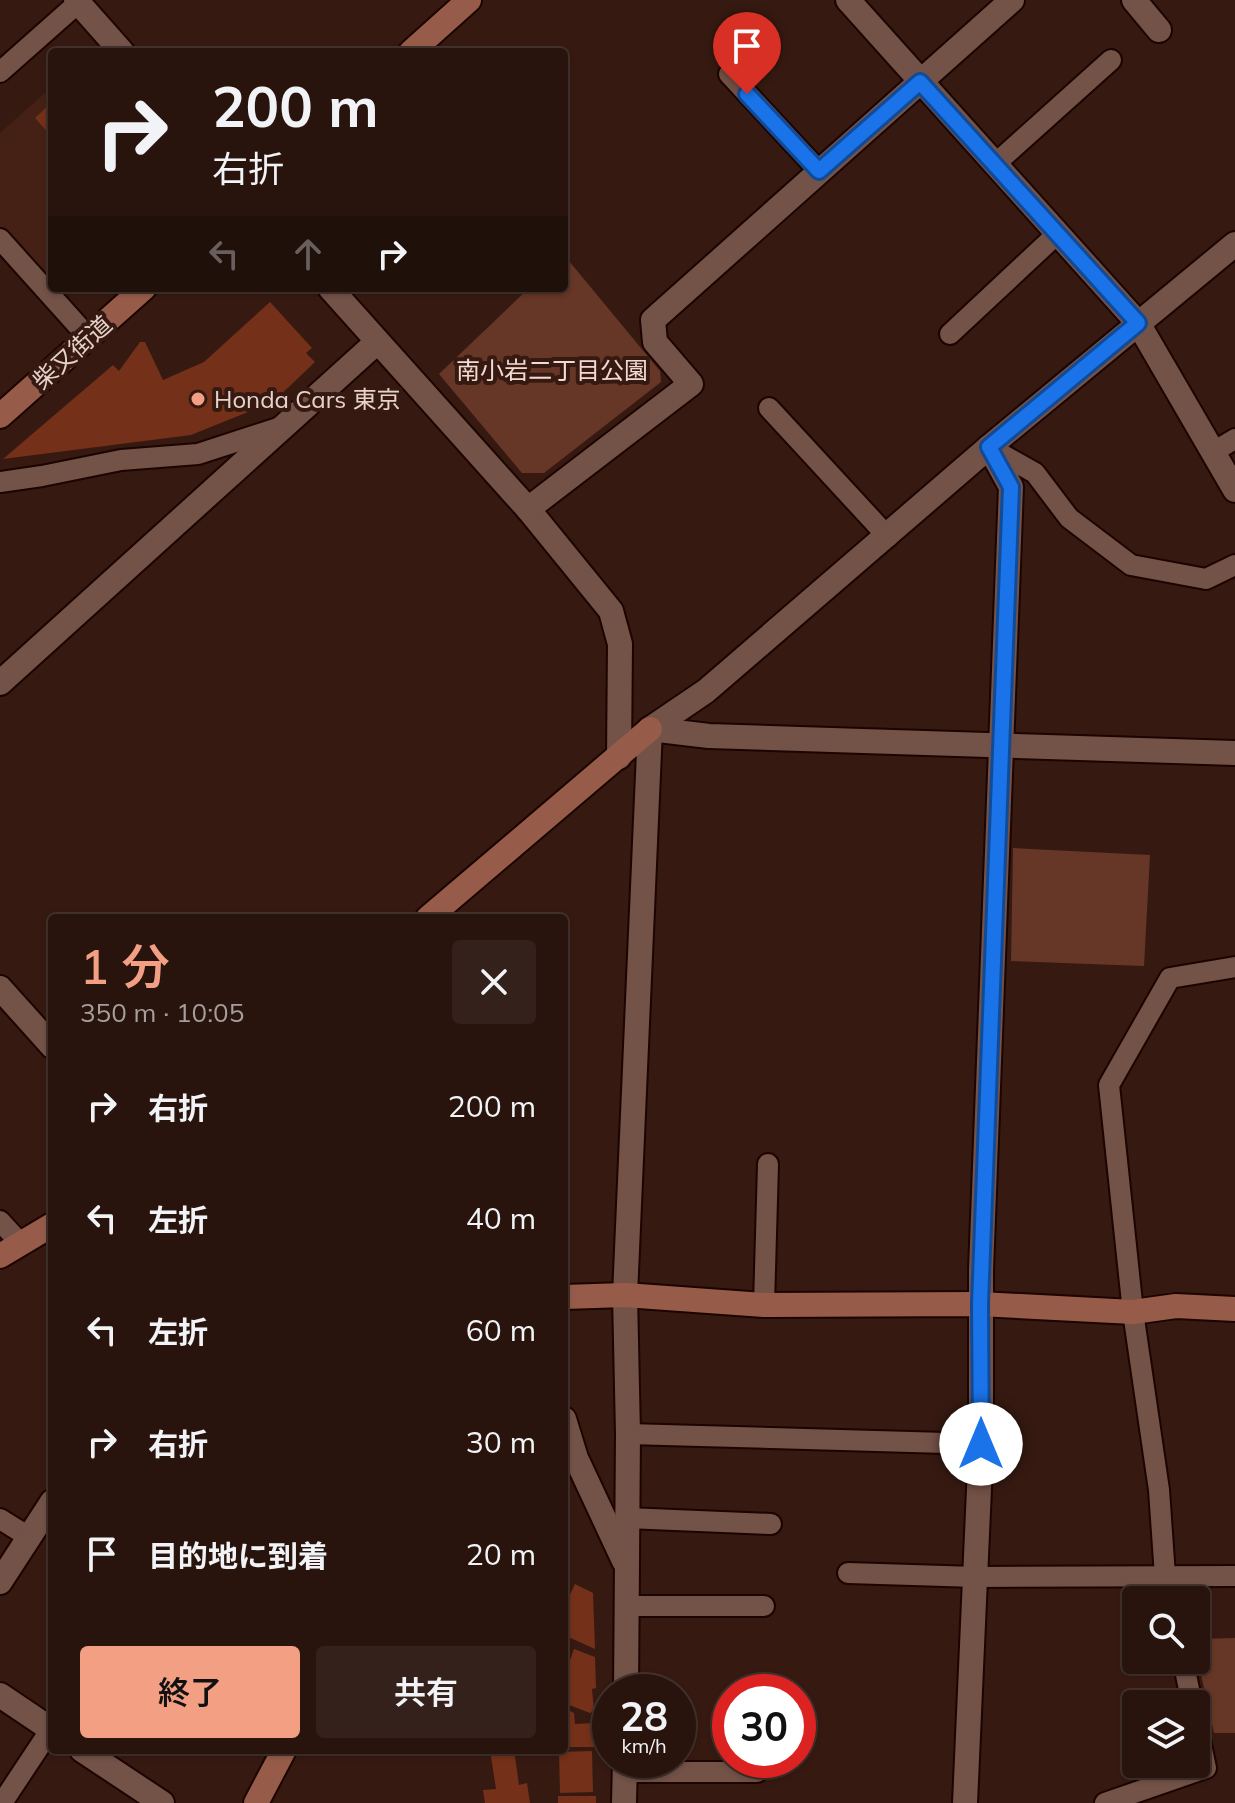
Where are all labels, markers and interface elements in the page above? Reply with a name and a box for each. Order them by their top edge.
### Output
pin [713,12,781,94]
icon: arrive [725,24,769,68]
text: 200 m [212,71,379,141]
icon: right [80,80,184,184]
text: 右折 [212,146,284,191]
icon: left [202,232,246,276]
icon: ahead [286,232,330,276]
icon: right [370,232,414,276]
street label: 柴又街道 [26,309,118,395]
park label: 南小岩二丁目公園 [456,355,648,385]
place label: Honda Cars 東京 [214,384,400,414]
marker: Honda Cars 東京 [189,390,207,408]
text: 1 分 [80,936,170,996]
button: close [452,940,536,1024]
text: 350 m · 10:05 [80,996,244,1029]
icon: right [80,1084,124,1128]
text: 200 m [448,1087,536,1125]
text: 右折 [148,1089,208,1127]
icon: left [80,1196,124,1240]
text: 40 m [466,1199,536,1237]
text: 左折 [148,1201,208,1239]
icon: left [80,1308,124,1352]
text: 60 m [466,1311,536,1349]
text: 左折 [148,1313,208,1351]
position arrow [939,1402,1023,1486]
icon: right [80,1420,124,1464]
text: 30 m [466,1423,536,1461]
text: 右折 [148,1425,208,1463]
icon: arrive [80,1532,124,1576]
text: 20 m [466,1535,536,1573]
text: 目的地に到着 [148,1537,328,1575]
map controls [1122,1586,1210,1778]
button: search [1122,1586,1210,1674]
button: 終了 [80,1646,300,1738]
button: 共有 [316,1646,536,1738]
speed limit sign: 30 [712,1674,816,1778]
button: layers [1122,1690,1210,1778]
text: 28 [620,1691,668,1741]
text: km/h [621,1733,667,1758]

